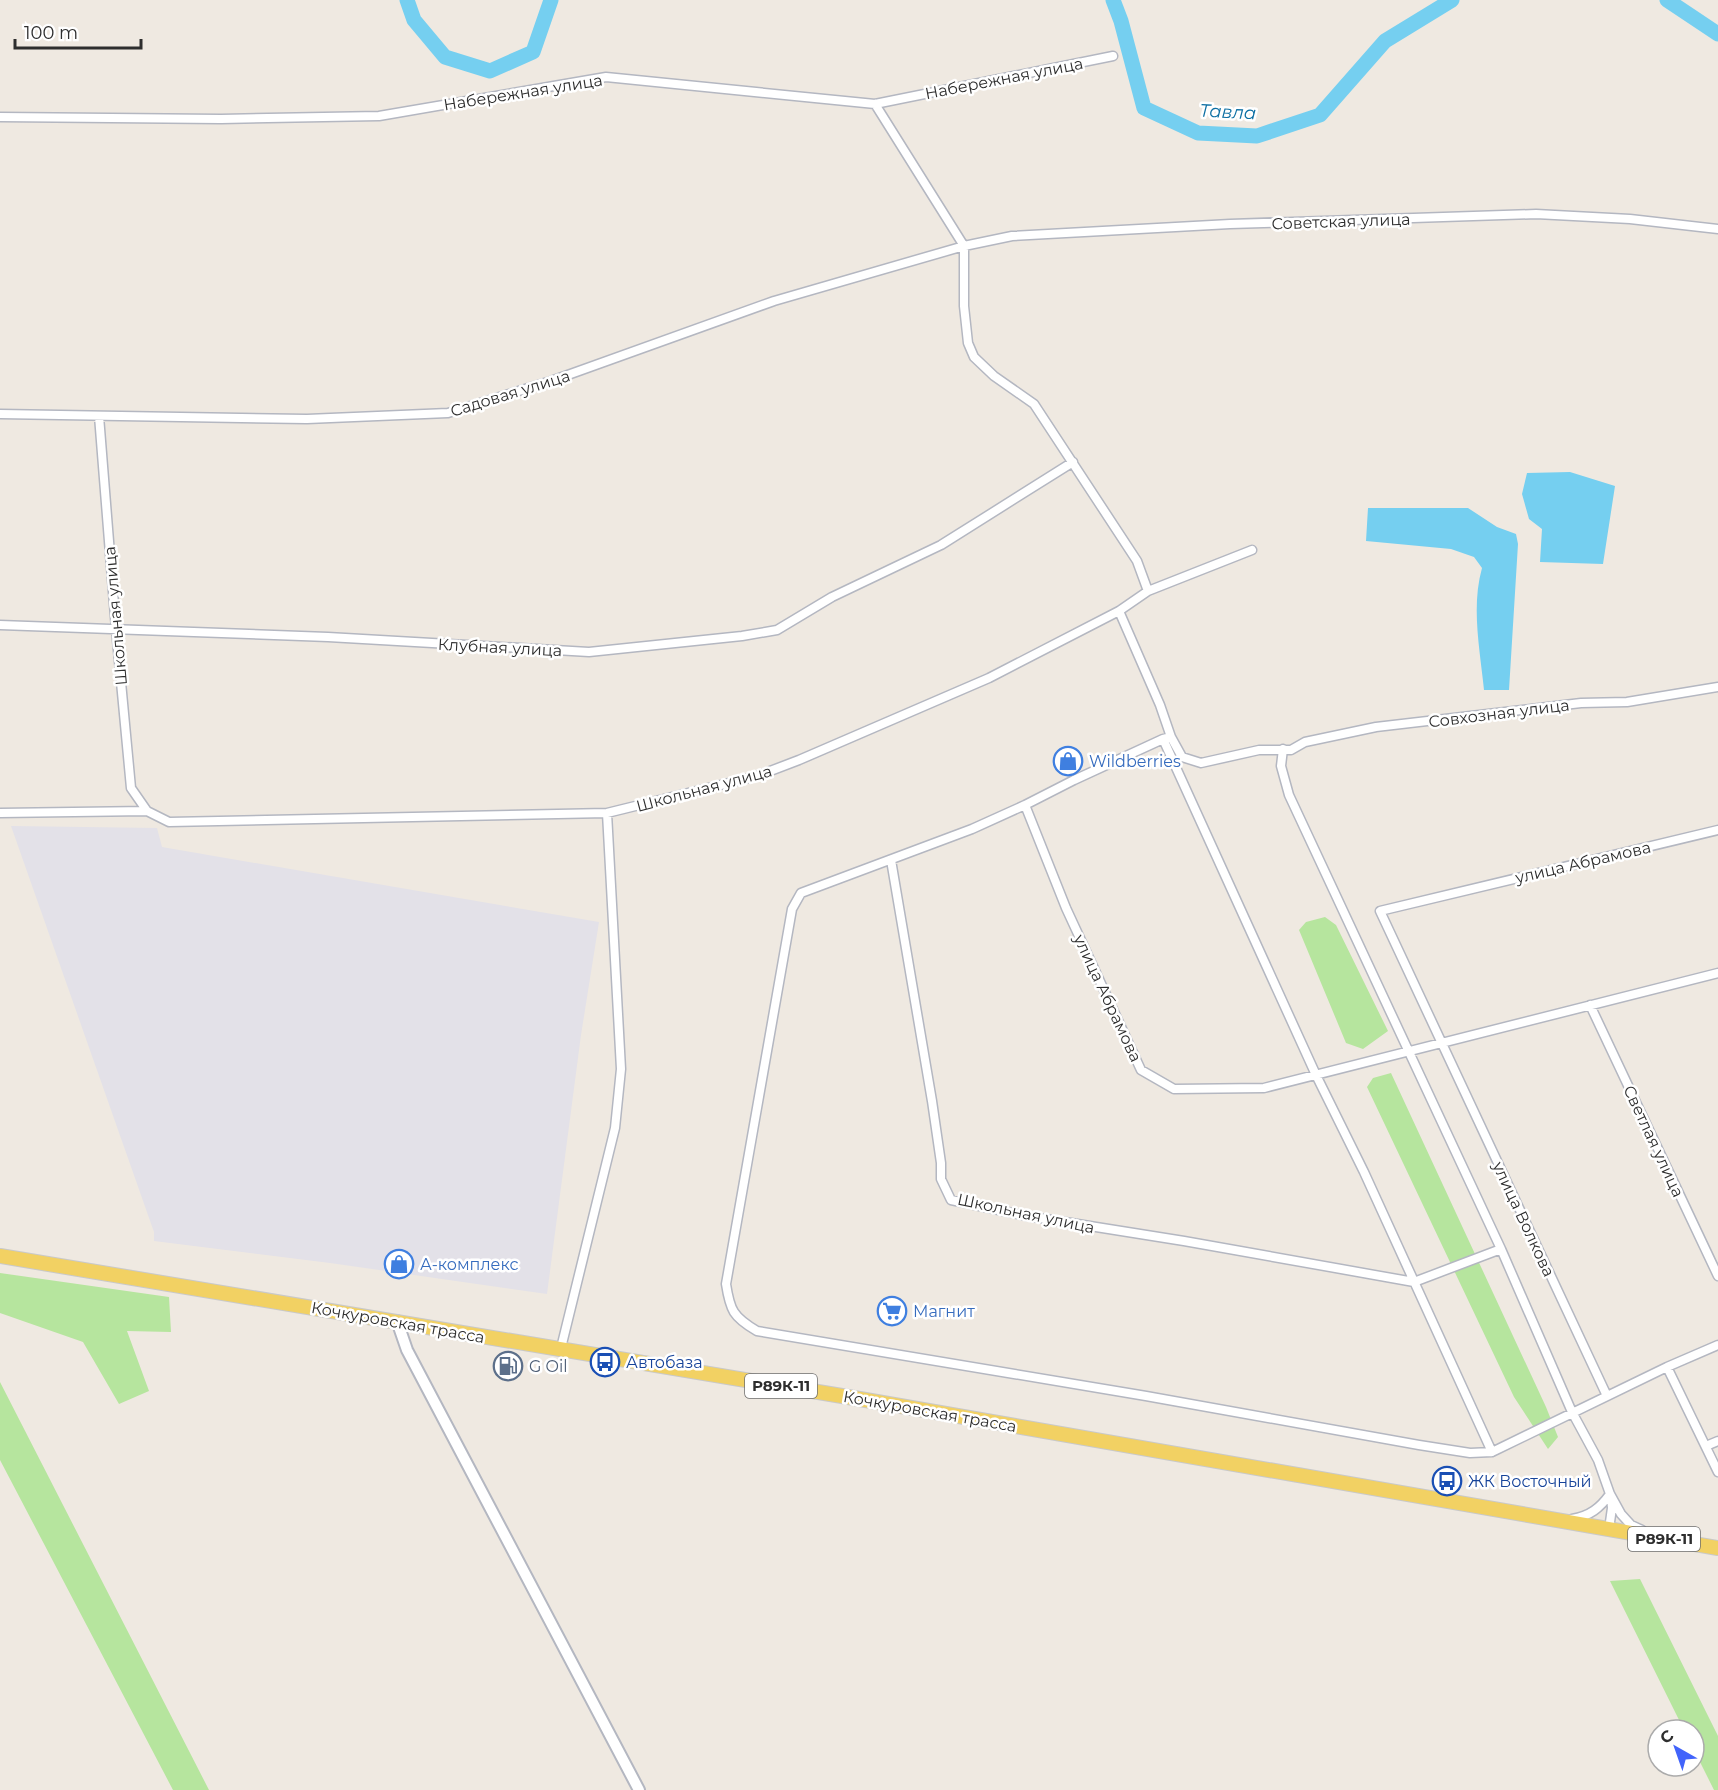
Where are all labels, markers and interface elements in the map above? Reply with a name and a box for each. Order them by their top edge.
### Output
scale bar [15,12,141,50]
text: 100 m [24,22,78,44]
street label: Набережная улица [923,54,1085,103]
street label: Набережная улица [442,71,604,114]
water label: Тавла [1199,100,1257,124]
street label: Советская улица [1271,210,1411,233]
street label: Садовая улица [448,366,572,421]
street label: Школьная улица [100,546,131,686]
street label: Клубная улица [437,635,563,660]
street label: Совхозная улица [1428,695,1571,732]
shop icon: Wildberries [1052,745,1084,777]
place label: Wildberries [1089,752,1181,771]
street label: Школьная улица [634,761,774,816]
street label: улица Абрамова [1512,838,1653,888]
street label: улица Абрамова [1069,930,1145,1065]
street label: Светлая улица [1619,1082,1688,1200]
street label: улица Волкова [1488,1158,1558,1280]
street label: Школьная улица [956,1190,1096,1237]
shop icon: А-комплекс [383,1248,415,1280]
place label: А-комплекс [420,1255,518,1274]
supermarket icon: Магнит [876,1295,908,1327]
street label: Кочкуровская трасса [310,1298,486,1347]
place label: Магнит [913,1302,975,1321]
bus stop icon: Автобаза [589,1346,621,1378]
fuel station icon: G Oil [492,1350,524,1382]
place label: Автобаза [626,1353,703,1372]
place label: G Oil [529,1357,568,1376]
road number: Р89К-11 [745,1374,817,1398]
street label: Кочкуровская трасса [842,1387,1018,1436]
bus stop icon: ЖК Восточный [1431,1465,1463,1497]
place label: ЖК Восточный [1468,1472,1592,1491]
road number: Р89К-11 [1628,1527,1700,1551]
north arrow [1646,1718,1706,1778]
text: С [1656,1726,1678,1748]

